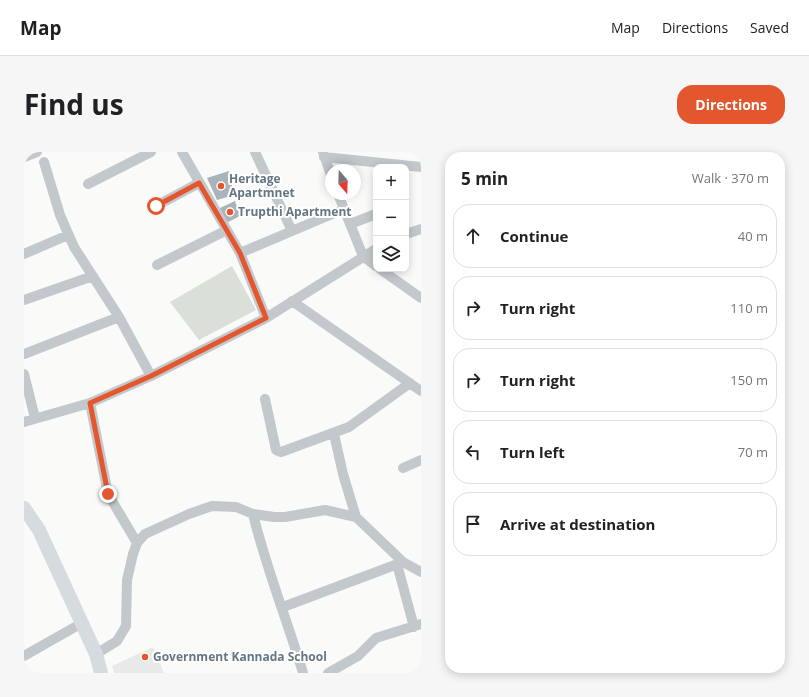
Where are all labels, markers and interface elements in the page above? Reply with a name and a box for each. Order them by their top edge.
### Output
text: Map [20,15,61,41]
text: Map [611,18,640,37]
text: Directions [662,18,728,37]
text: Saved [750,18,789,37]
text: Find us [24,85,124,123]
button: Directions [677,85,785,124]
north arrow [325,164,361,200]
map controls [373,164,409,272]
button: + [373,164,409,200]
text: 5 min [461,167,508,190]
text: Walk · 370 m [692,169,769,187]
place label: Heritage Apartmnet [229,170,295,201]
marker: Heritage Apartmnet [216,181,226,191]
route start [147,197,165,215]
button: − [373,200,409,236]
place label: Trupthi Apartment [238,203,352,220]
marker: Trupthi Apartment [225,207,235,217]
icon: ahead [462,225,484,247]
text: Continue [500,226,568,246]
text: 40 m [738,227,768,245]
button: layers [373,236,409,272]
icon: right [462,297,484,319]
text: Turn right [500,298,575,318]
text: 110 m [730,299,768,317]
icon: right [462,369,484,391]
text: Turn right [500,370,575,390]
text: 150 m [730,371,768,389]
icon: left [462,441,484,463]
text: Turn left [500,442,565,462]
text: 70 m [738,443,768,461]
route end [99,485,117,503]
icon: arrive [462,513,484,535]
text: Arrive at destination [500,514,655,534]
place label: Government Kannada School [153,648,327,665]
marker: Government Kannada School [140,652,150,662]

